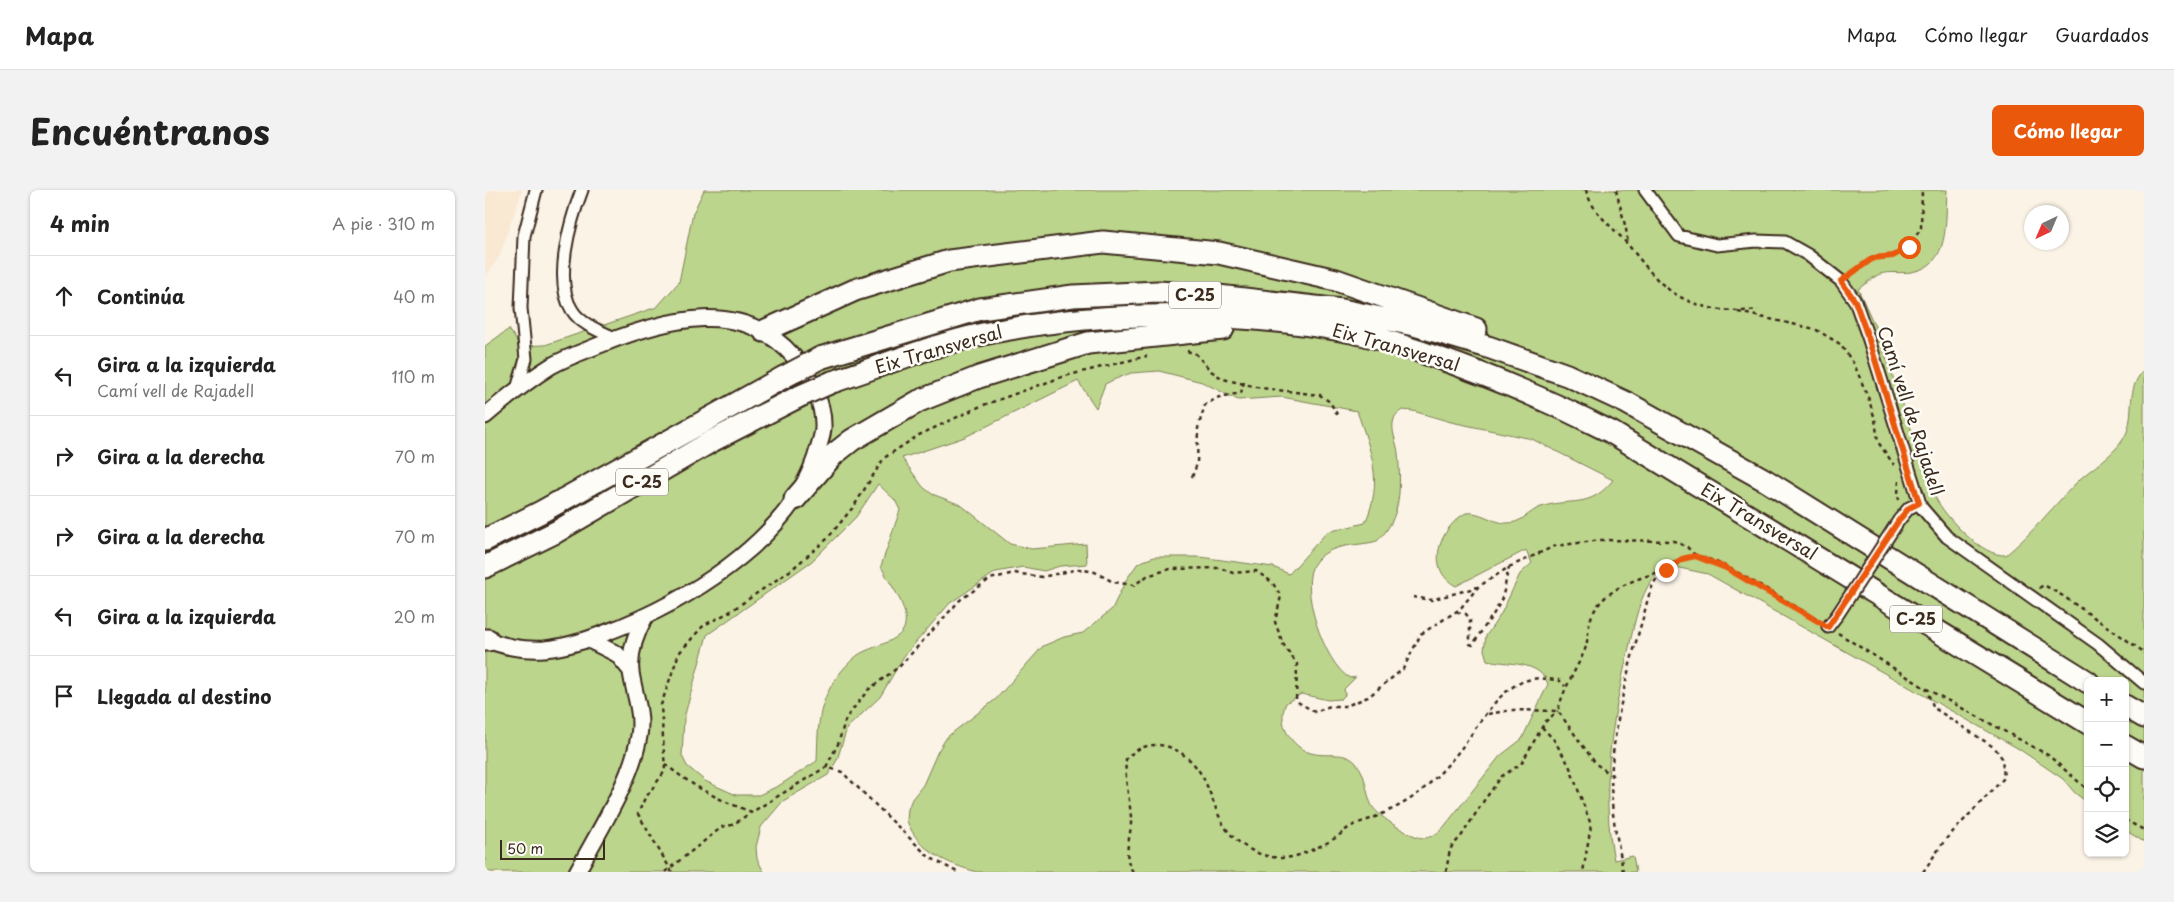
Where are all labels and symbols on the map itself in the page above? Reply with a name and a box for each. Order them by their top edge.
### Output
north arrow [2024,205,2069,250]
route start [1898,236,1921,259]
road number: C-25 [1169,282,1221,308]
street label: Eix Transversal [1330,315,1463,378]
street label: Eix Transversal [872,317,1005,380]
street label: Camí vell de Rajadell [1871,322,1952,499]
road number: C-25 [616,468,668,496]
street label: Eix Transversal [1696,475,1823,566]
route end [1655,559,1678,582]
road number: C-25 [1890,606,1942,632]
scale bar [500,837,605,860]

